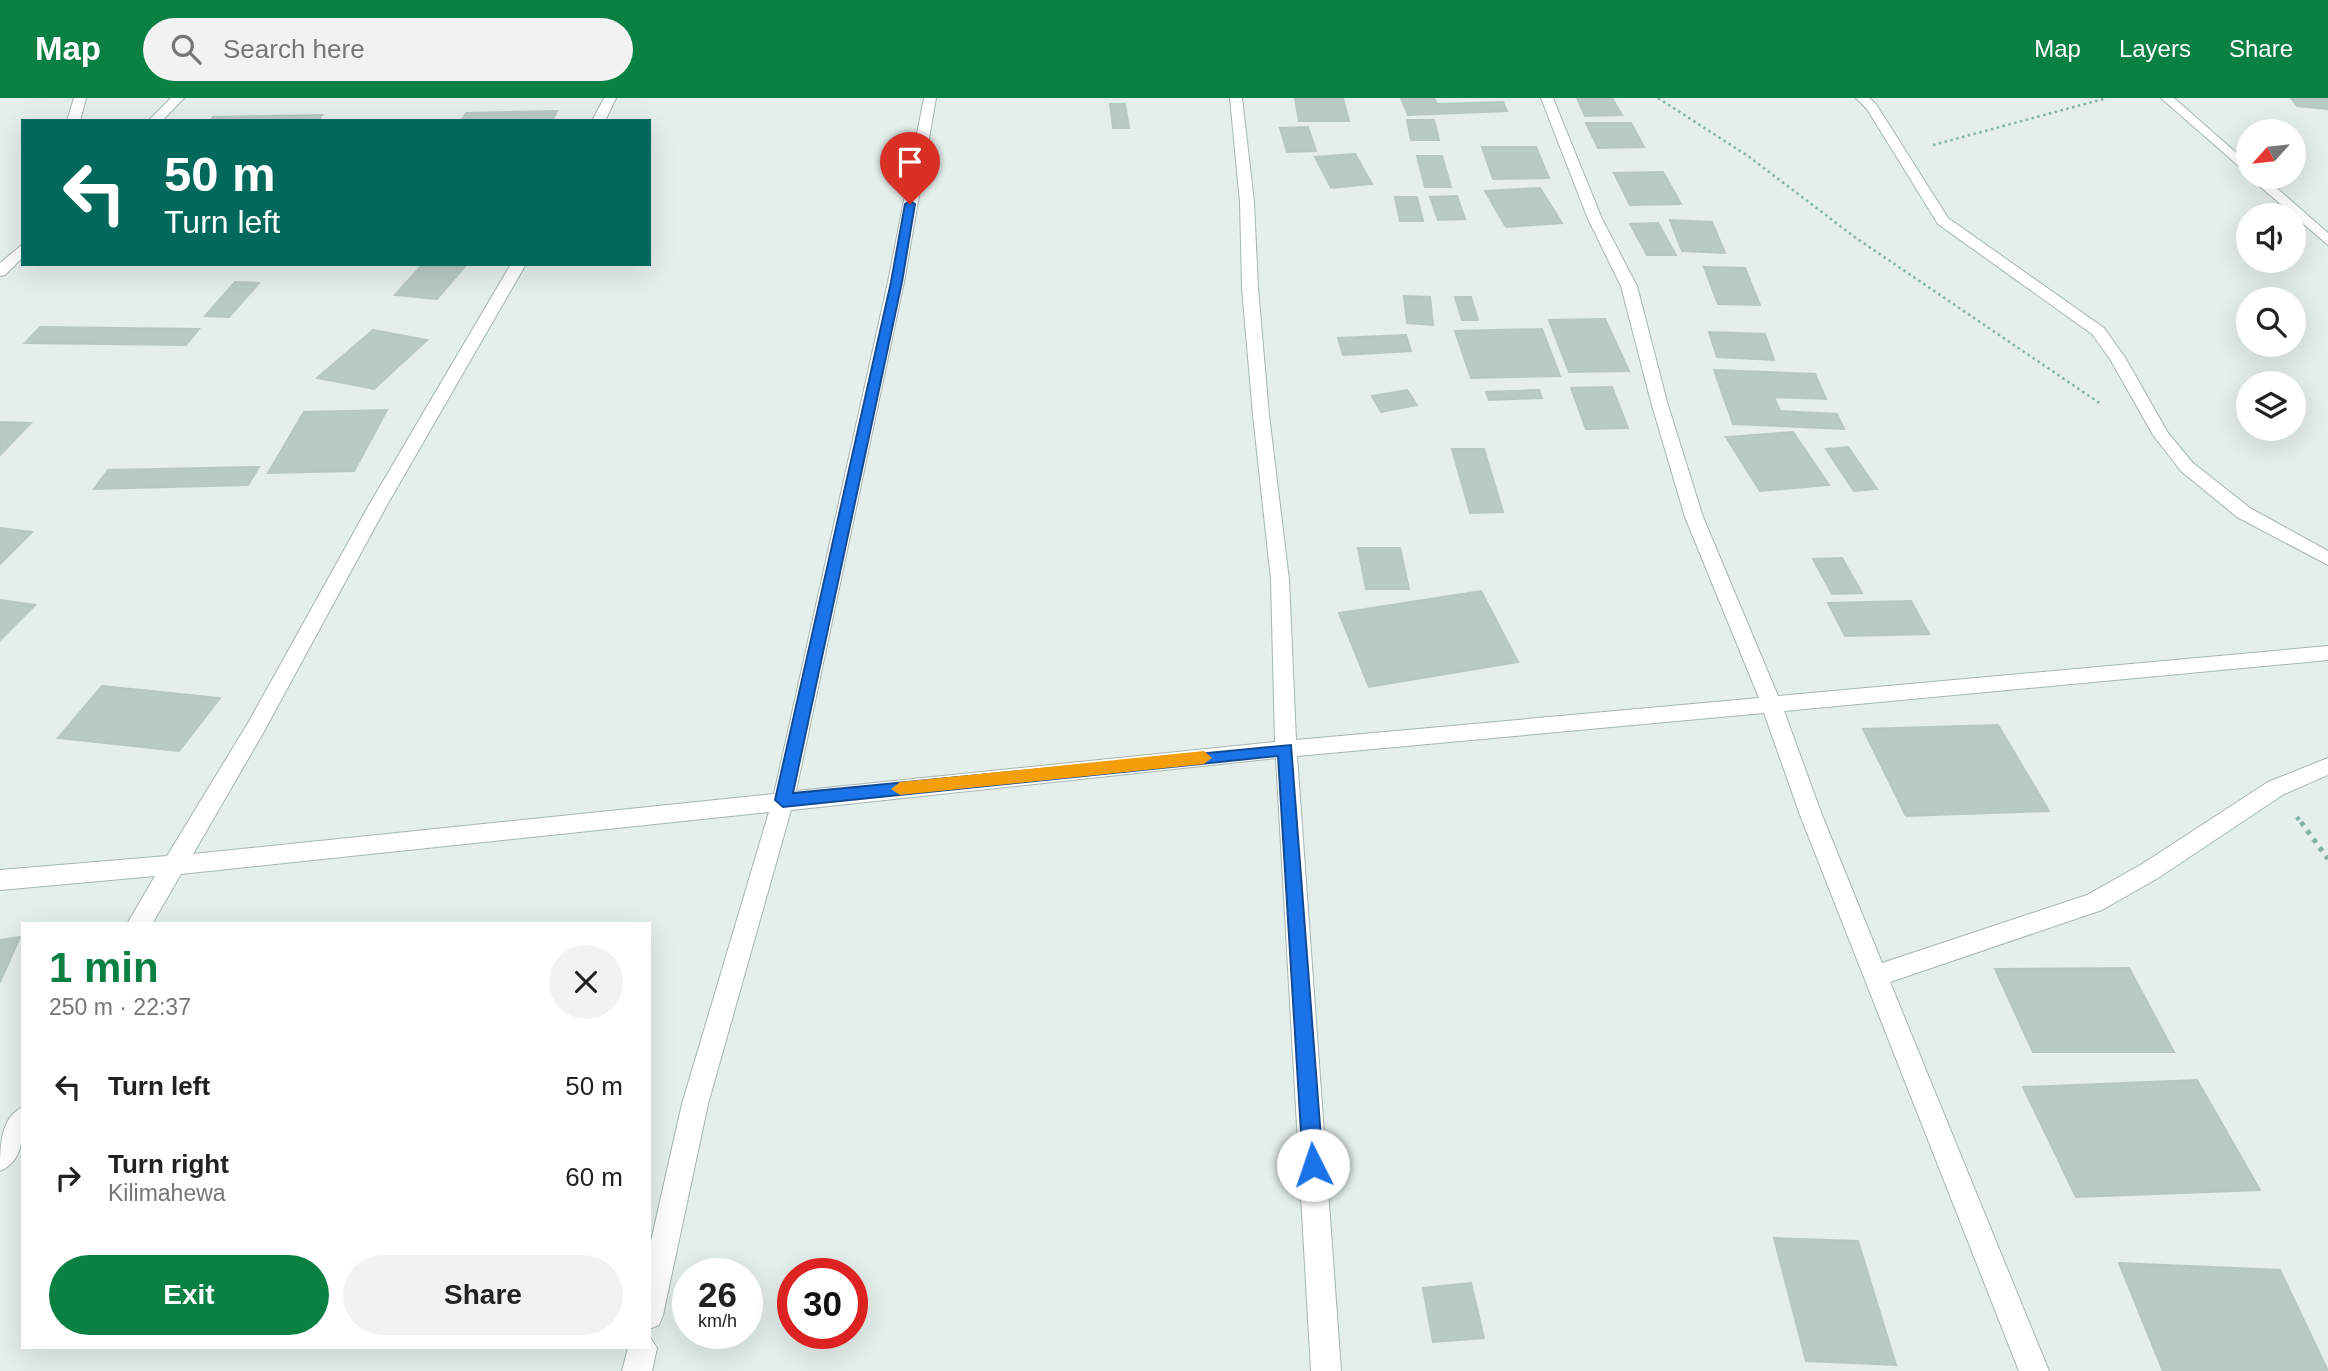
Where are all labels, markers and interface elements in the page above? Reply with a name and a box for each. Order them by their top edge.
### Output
search box [143,18,633,81]
text: Map [35,30,101,67]
icon: search [167,30,205,68]
text: Search here [223,34,365,64]
text: Map [2034,35,2081,62]
text: Layers [2119,35,2191,62]
text: Share [2229,35,2293,62]
north arrow [2236,119,2306,189]
map controls [2236,119,2306,441]
pin [880,132,940,204]
icon: arrive [891,143,929,181]
icon: left [49,147,140,238]
text: 50 m [164,147,276,201]
button: sound [2236,203,2306,273]
text: Turn left [164,204,280,240]
button: search [2236,287,2306,357]
button: layers [2236,371,2306,441]
text: 1 min [49,944,159,991]
button: close [549,945,623,1019]
text: 250 m · 22:37 [49,994,191,1020]
icon: left [49,1068,87,1106]
text: Turn left [108,1071,210,1101]
text: 50 m [565,1071,623,1101]
position arrow [1276,1128,1350,1202]
text: Turn right [108,1149,229,1179]
icon: right [49,1159,87,1197]
text: 60 m [565,1162,623,1192]
text: Kilimahewa [108,1180,226,1206]
button: Exit [49,1255,329,1335]
button: Share [343,1255,623,1335]
speed limit sign: 30 [777,1258,868,1349]
text: 26 [698,1275,737,1314]
text: km/h [698,1311,737,1331]

